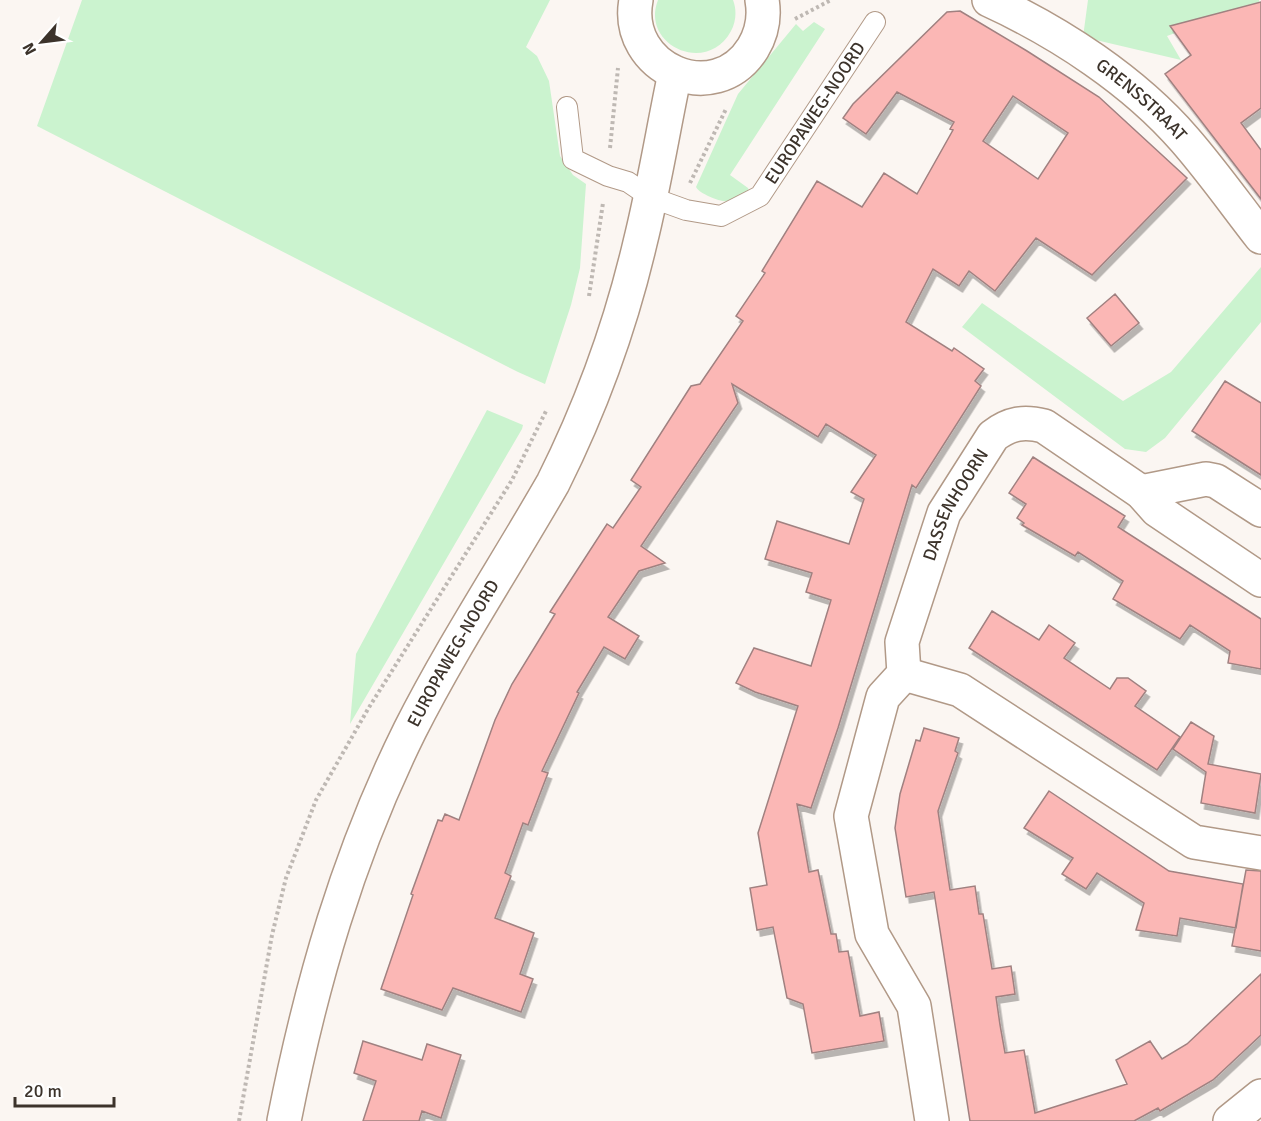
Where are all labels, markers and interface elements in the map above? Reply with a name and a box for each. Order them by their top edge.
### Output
north arrow [12,12,72,72]
street label: EUROPAWEG-NOORD [760,38,870,188]
text: N [18,39,41,58]
street label: GRENSSTRAAT [1092,54,1192,145]
street label: DASSENHOORN [918,444,993,564]
street label: EUROPAWEG-NOORD [402,576,504,731]
scale bar [15,1070,114,1108]
text: 20 m [24,1080,62,1102]

